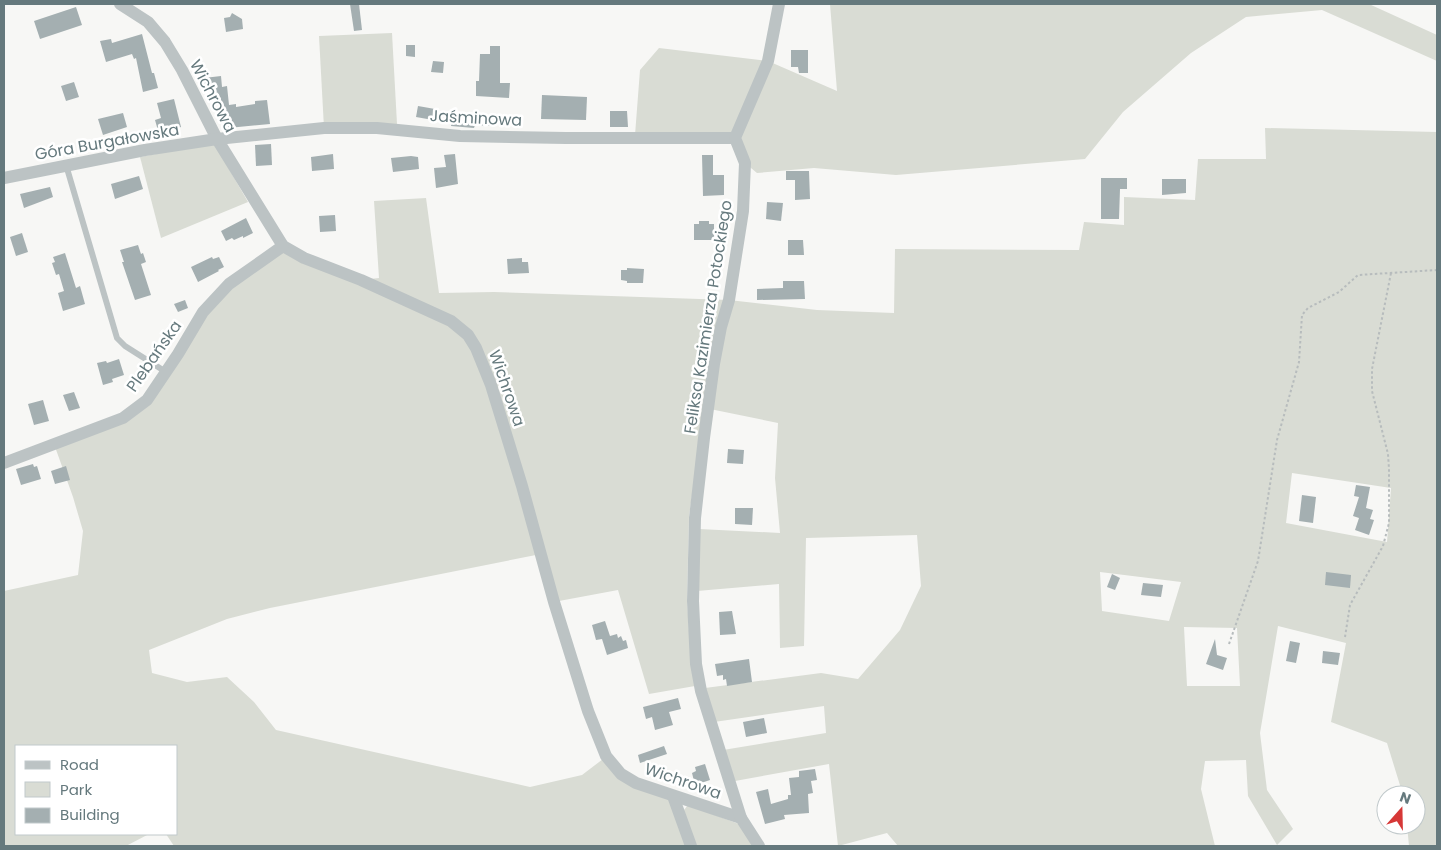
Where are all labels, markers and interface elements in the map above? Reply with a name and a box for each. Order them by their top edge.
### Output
street label: Wichrowa [184,55,242,137]
street label: Jaśminowa [429,104,523,132]
street label: Góra Burgałowska [33,118,181,166]
street label: Feliksa Kazimierza Potockiego [678,199,738,435]
street label: Plebańska [121,316,187,396]
street label: Wichrowa [483,347,531,429]
legend [15,745,178,835]
text: Road [60,754,99,775]
street label: Wichrowa [642,757,724,805]
text: Park [60,779,92,800]
north arrow [1376,785,1426,835]
text: N [1397,787,1414,809]
text: Building [60,804,120,825]

